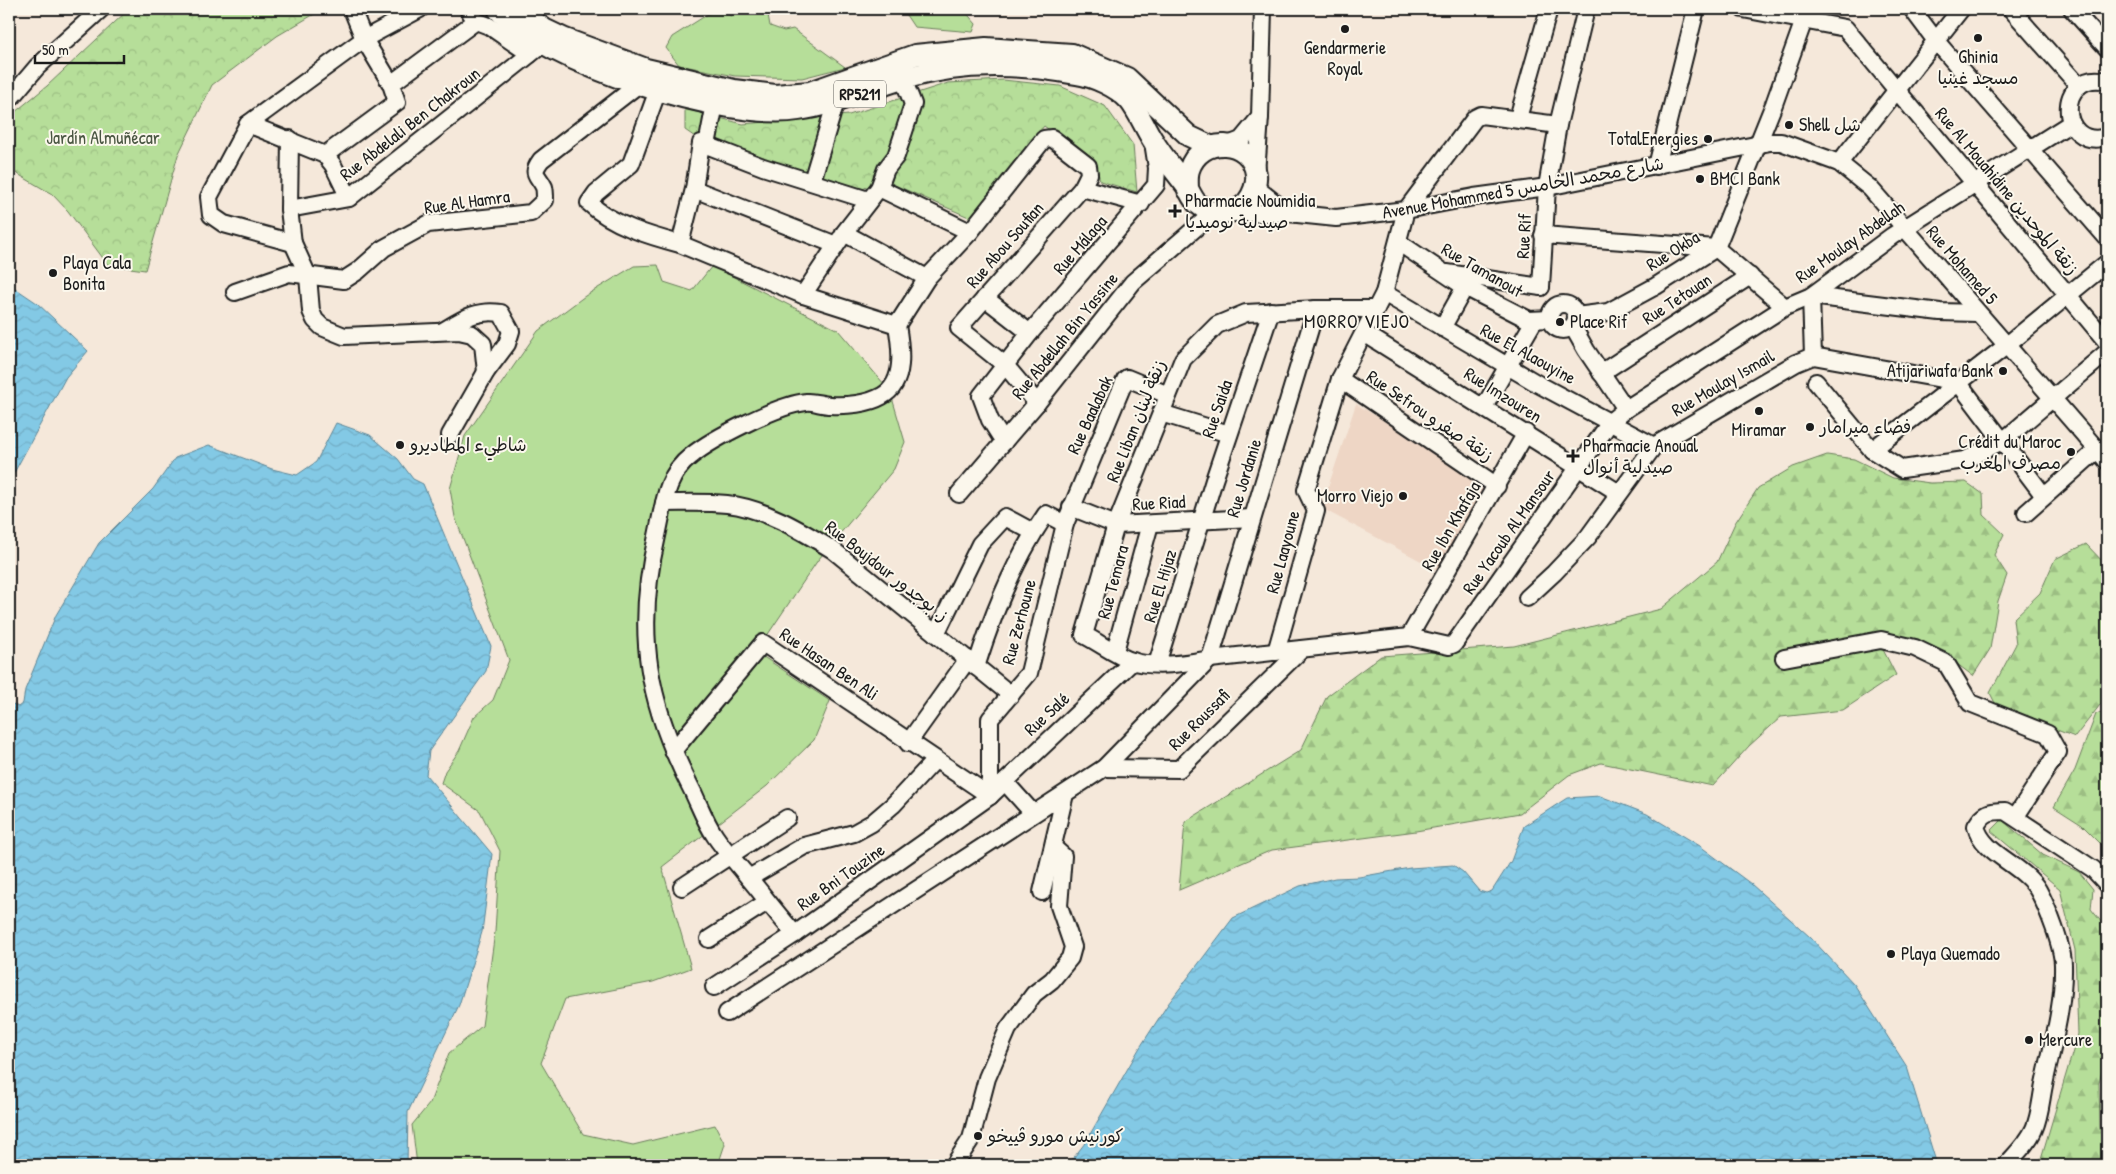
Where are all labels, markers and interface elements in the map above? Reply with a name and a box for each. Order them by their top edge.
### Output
marker: Gendarmerie Royal [1339,23,1351,35]
scale bar [35,32,124,64]
marker: Ghinia مسجد غينيا [1972,32,1984,44]
place label: Gendarmerie Royal [1304,35,1386,81]
text: 50 m [42,39,69,60]
place label: Ghinia مسجد غينيا [1937,44,2019,90]
street label: Rue Abdelali Ben Chakroun [334,61,485,186]
road number: RP5211 [834,80,886,108]
street label: Rue Al Mouahidine زنقة الموحدين [1930,101,2085,280]
place label: Shell شل [1799,112,1861,137]
marker: Shell شل [1783,119,1795,131]
park label: Jardín Almuñécar [46,125,160,150]
place label: TotalEnergies [1608,126,1698,151]
marker: TotalEnergies [1702,133,1714,145]
street label: Avenue Mohammed 5 شارع محمد الخامس [1380,150,1666,225]
place label: BMCI Bank [1710,166,1780,191]
marker: BMCI Bank [1694,173,1706,185]
street label: Rue Al Hamra [423,183,511,220]
place label: Pharmacie Noumidia صيدلية نوميديا [1185,188,1315,234]
street label: Rue Moulay Abdellah [1790,194,1910,289]
street label: Rue Abou Soufian [960,196,1049,293]
marker: Pharmacie Noumidia صيدلية نوميديا [1169,205,1181,217]
street label: Rue Málaga [1047,210,1112,280]
street label: Rue Rif [1510,212,1537,259]
street label: Rue Mohamed 5 [1921,220,2004,310]
street label: Rue Okba [1641,224,1704,277]
street label: Rue Tamanout [1437,236,1528,303]
place label: Playa Cala Bonita [63,250,131,296]
marker: Playa Cala Bonita [47,267,59,279]
street label: Rue Abdellah Bin Yassine [1005,267,1124,405]
street label: Rue Tetouan [1637,267,1716,330]
district label: MORRO VIEJO [1304,308,1410,334]
place label: Place Rif [1570,309,1628,334]
marker: Place Rif [1554,316,1566,328]
street label: Rue El Alaouyine [1476,317,1580,390]
street label: Rue Moulay Ismail [1667,343,1779,422]
street label: Rue Liban زنقة لبنان [1100,356,1171,486]
place label: Atijariwafa Bank [1887,358,1994,383]
street label: Rue Imzouren [1460,361,1547,428]
street label: Rue Sefrou زنقة صفرو [1362,364,1499,467]
marker: Atijariwafa Bank [1997,365,2009,377]
street label: Rue Baalabak [1061,371,1119,458]
street label: Rue Saida [1195,376,1238,441]
marker: Miramar [1753,405,1765,417]
place label: فضاء ميرامار [1818,414,1911,439]
place label: Miramar [1732,417,1787,442]
marker: فضاء ميرامار [1804,421,1816,433]
place label: Crédit du Maroc مصرف المغرب [1958,429,2061,475]
place label: شاطيء المطاديرو [408,432,527,461]
place label: Pharmacie Anoual صيدلية أنوال [1583,433,1698,479]
street label: Rue Jordanie [1220,435,1267,520]
marker: شاطيء المطاديرو [394,439,406,451]
marker: Crédit du Maroc مصرف المغرب [2065,446,2077,458]
marker: Pharmacie Anoual صيدلية أنوال [1567,450,1579,462]
street label: Rue Yacoub Al Mansour [1456,464,1561,599]
street label: Rue Ibn Khafaja [1415,476,1486,575]
place label: Morro Viejo [1317,483,1393,508]
street label: Rue Riad [1132,489,1186,516]
marker: Morro Viejo [1397,490,1409,502]
street label: Rue Laayoune [1259,508,1306,596]
street label: Rue Boujdour ز. بوجدور [820,514,954,627]
street label: Rue Temara [1091,542,1134,622]
street label: Rue El Hijaz [1137,546,1183,625]
street label: Rue Zerhoune [995,577,1042,667]
street label: Rue Hasan Ben Ali [775,621,884,706]
street label: Rue Roussafi [1162,683,1235,756]
street label: Rue Salé [1018,686,1075,741]
street label: Rue Bni Touzine [792,837,890,916]
place label: Playa Quemado [1901,941,2000,966]
marker: Playa Quemado [1885,948,1897,960]
place label: Mercure [2039,1027,2092,1052]
marker: Mercure [2023,1034,2035,1046]
place label: كورنيش مورو ڤييخو [986,1123,1124,1148]
marker: كورنيش مورو ڤييخو [972,1130,984,1142]

